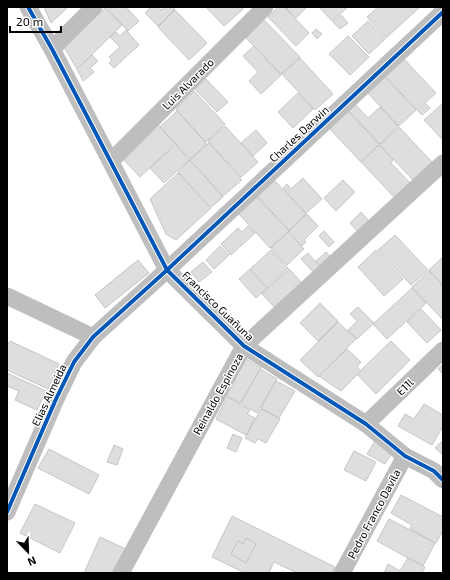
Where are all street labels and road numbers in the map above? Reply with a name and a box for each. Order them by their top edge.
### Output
street label: Luis Alvarado [159,55,216,112]
street label: Charles Darwin [266,103,331,164]
street label: Francisco Guañuna [180,268,257,343]
street label: Reinaldo Espinoza [190,351,245,437]
street label: Elias Almeida [29,362,69,428]
street label: E11l [394,375,416,398]
street label: Pedro Franco Davila [344,467,403,561]

